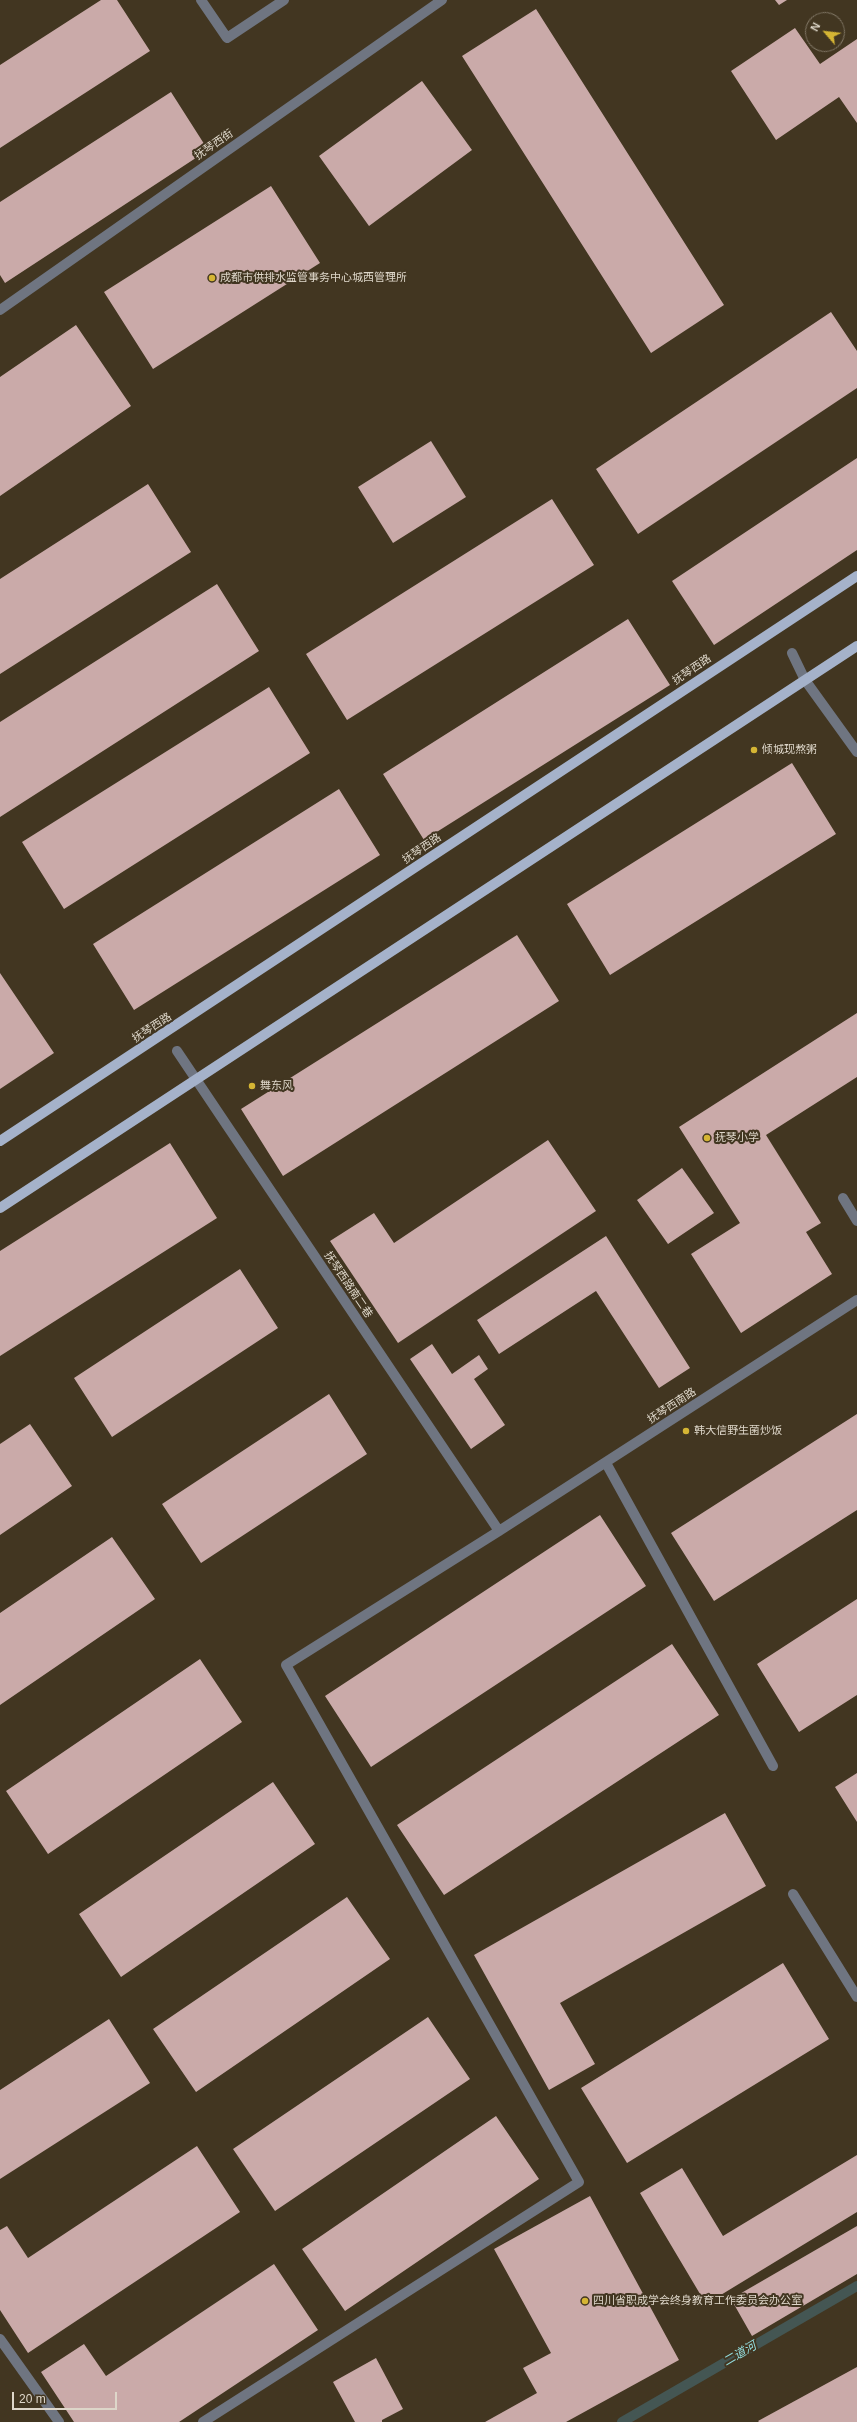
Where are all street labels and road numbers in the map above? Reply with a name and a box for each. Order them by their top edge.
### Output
street label: 抚琴西街 [192,127,236,163]
street label: 抚琴西路 [670,652,714,688]
street label: 抚琴西路 [400,831,444,867]
street label: 抚琴西路 [130,1010,174,1046]
street label: 抚琴西路南二巷 [321,1249,375,1321]
street label: 抚琴西南路 [645,1385,699,1427]

